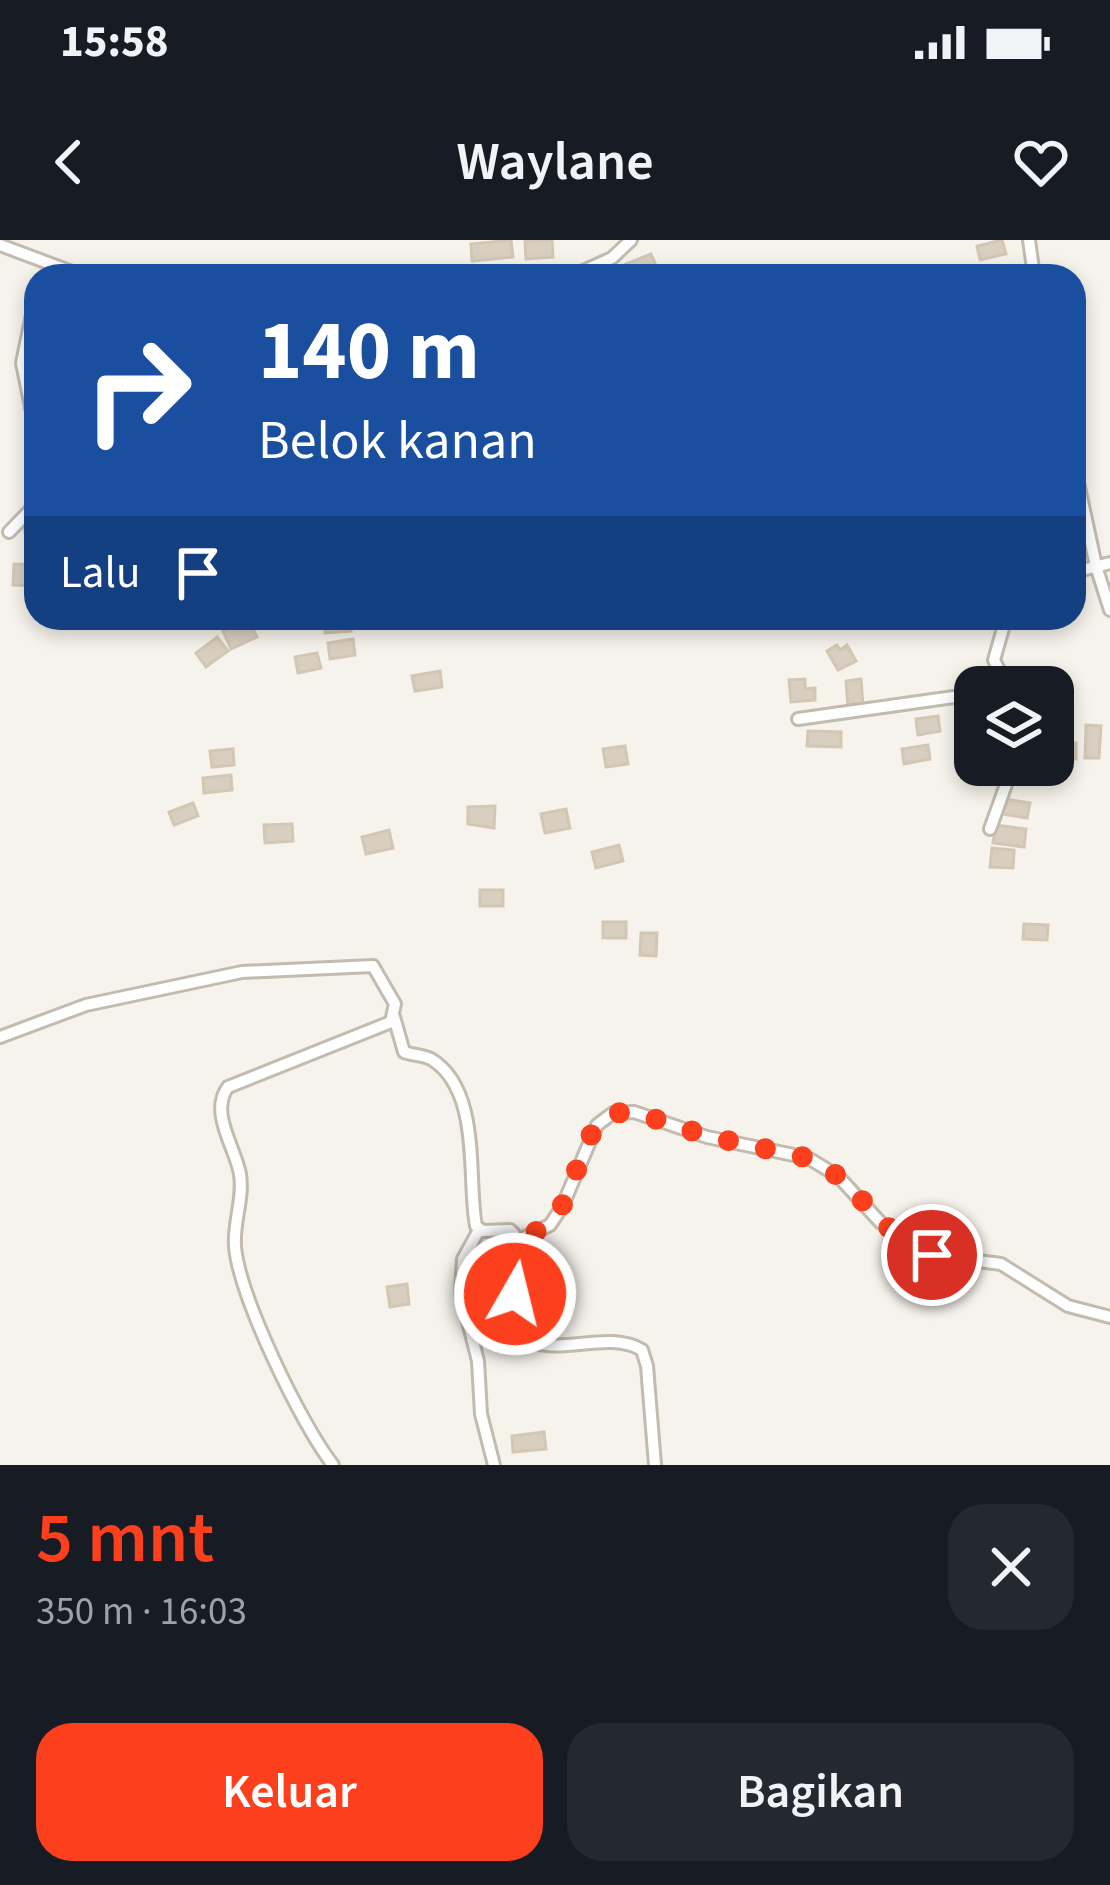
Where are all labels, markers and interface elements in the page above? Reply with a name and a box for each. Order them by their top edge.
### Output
text: 15:58 [60,10,169,74]
text: Waylane [456,124,654,201]
icon: back [36,129,102,195]
icon: heart [1008,129,1074,195]
text: 140 m [258,292,480,412]
icon: right [60,312,216,468]
text: Belok kanan [258,403,537,480]
icon: arrive [165,540,231,606]
text: Lalu [60,541,141,605]
map controls [954,666,1074,786]
button: layers [954,666,1074,786]
pin [881,1204,983,1306]
icon: arrive [899,1222,965,1288]
position arrow [452,1231,578,1357]
text: 5 mnt [36,1487,214,1590]
button: close [948,1504,1074,1630]
text: 350 m · 16:03 [36,1584,247,1640]
button: Keluar [36,1723,543,1861]
button: Bagikan [567,1723,1074,1861]

